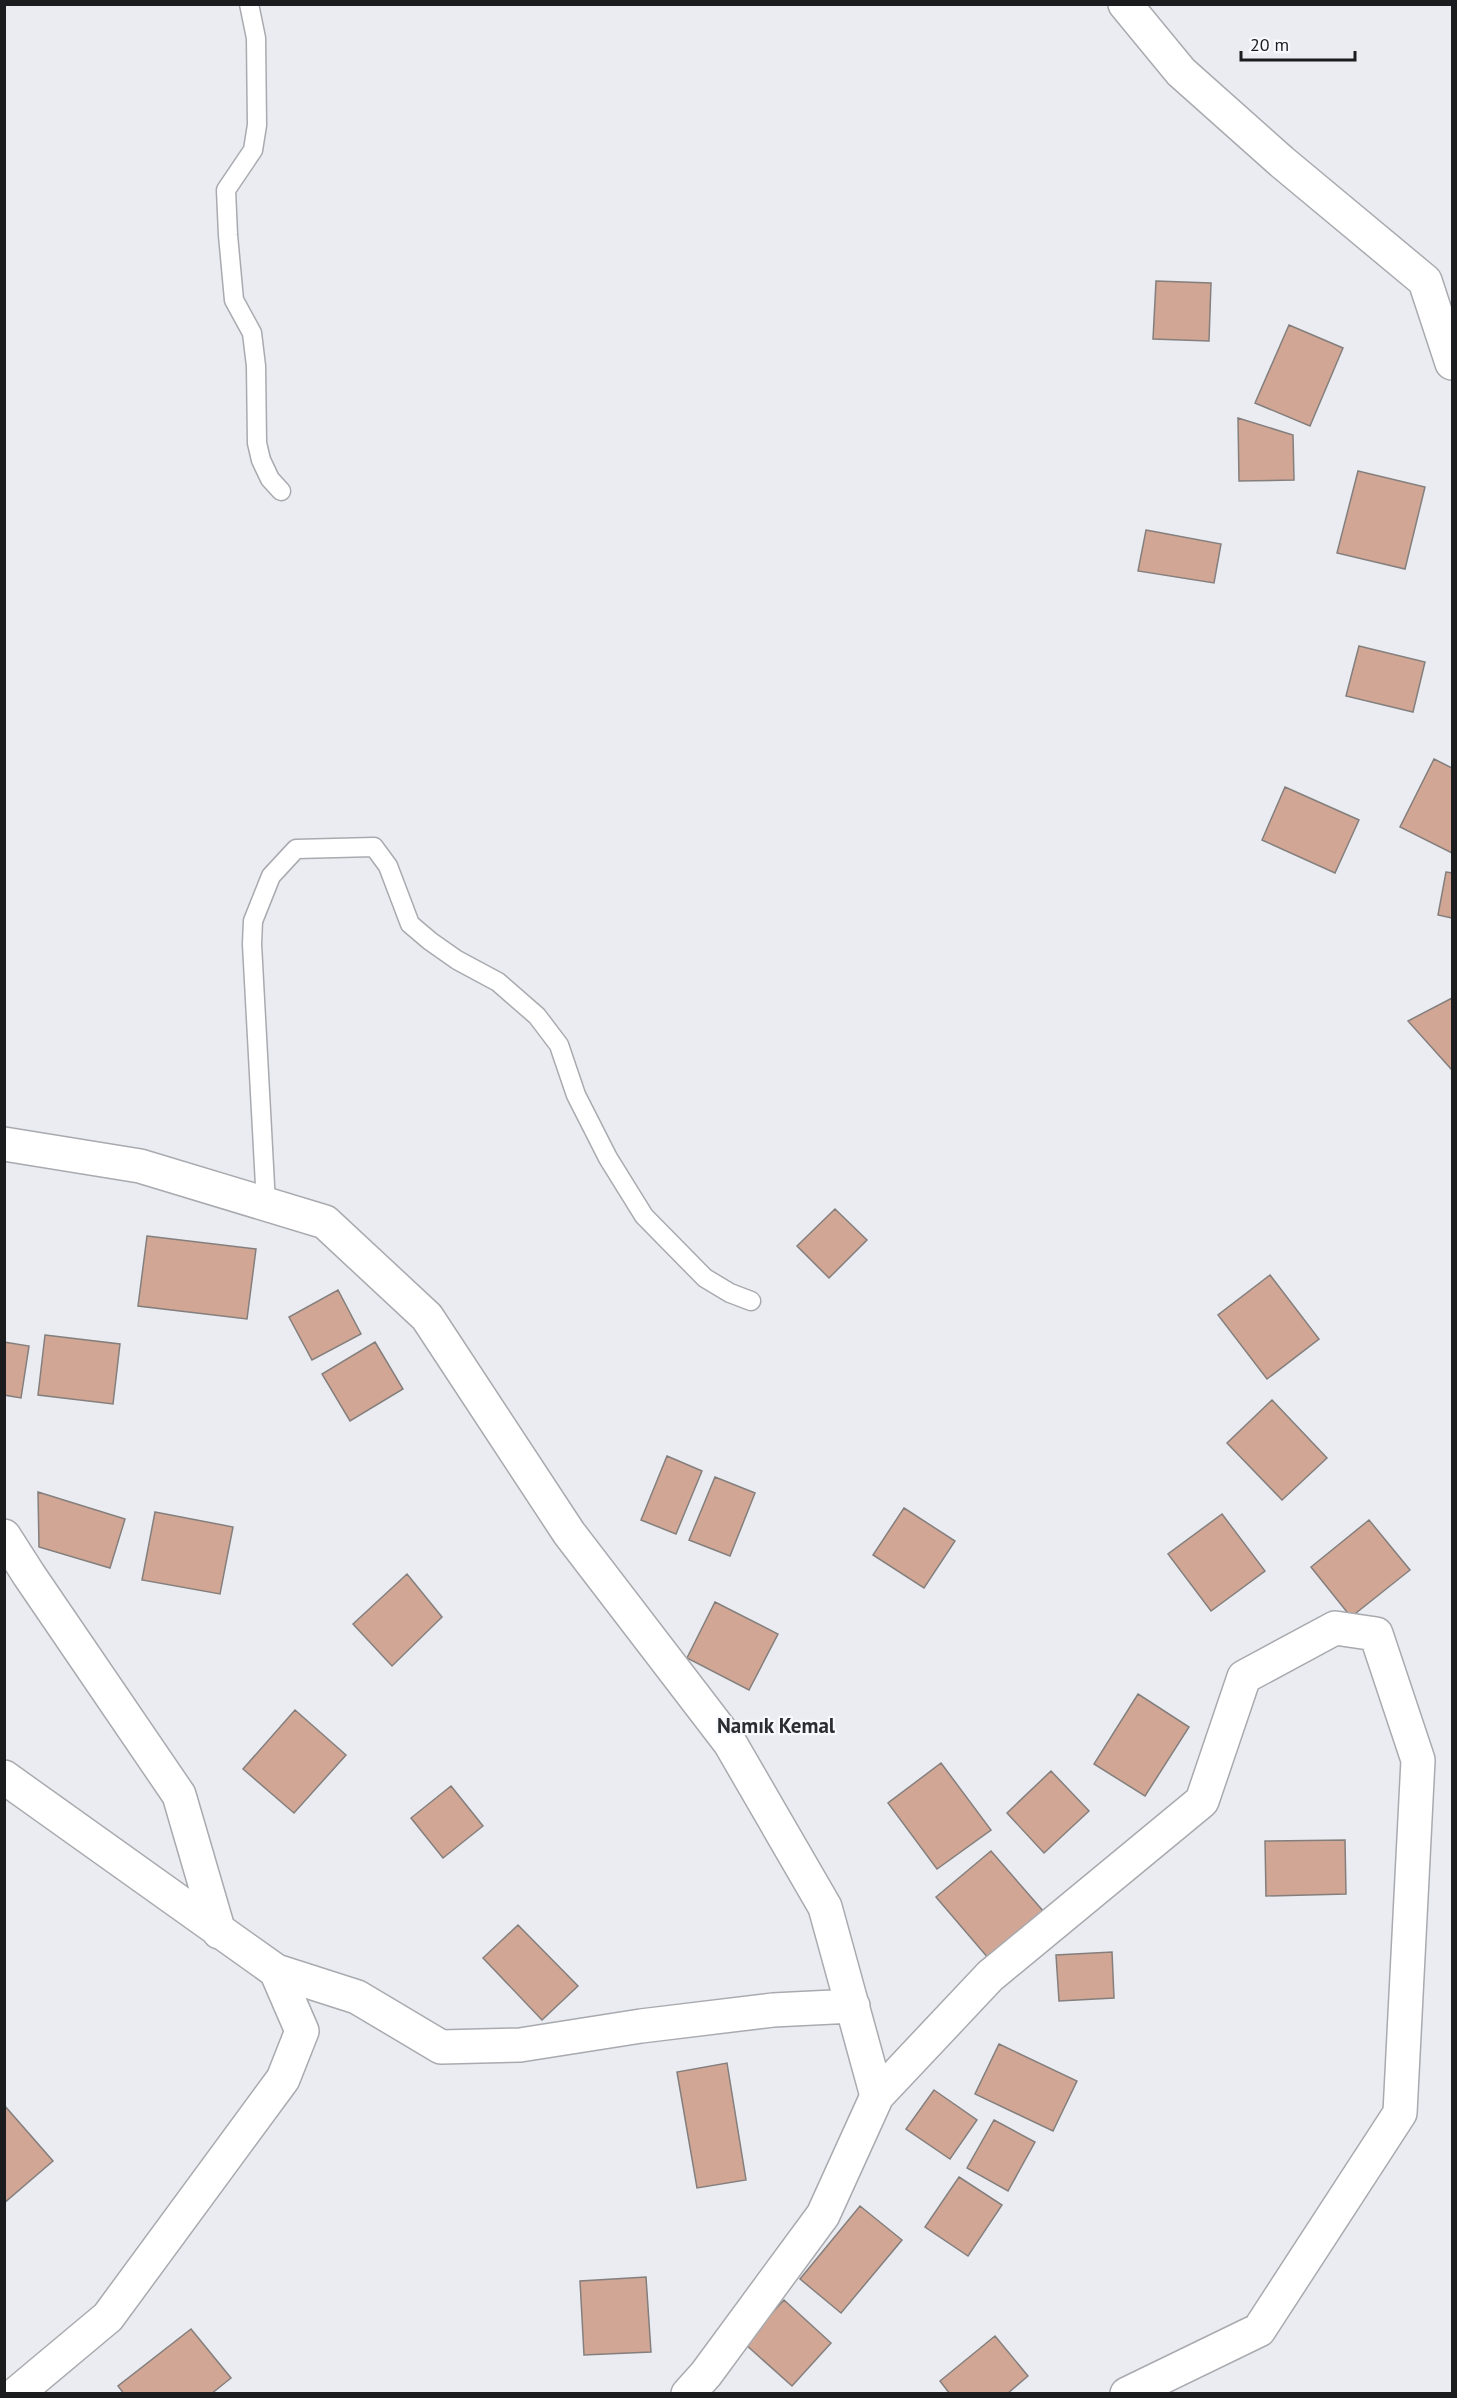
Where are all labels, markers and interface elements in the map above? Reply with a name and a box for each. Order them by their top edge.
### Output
scale bar [1241,24,1355,62]
text: 20 m [1250,33,1289,56]
district label: Namık Kemal [717,1712,836,1739]

